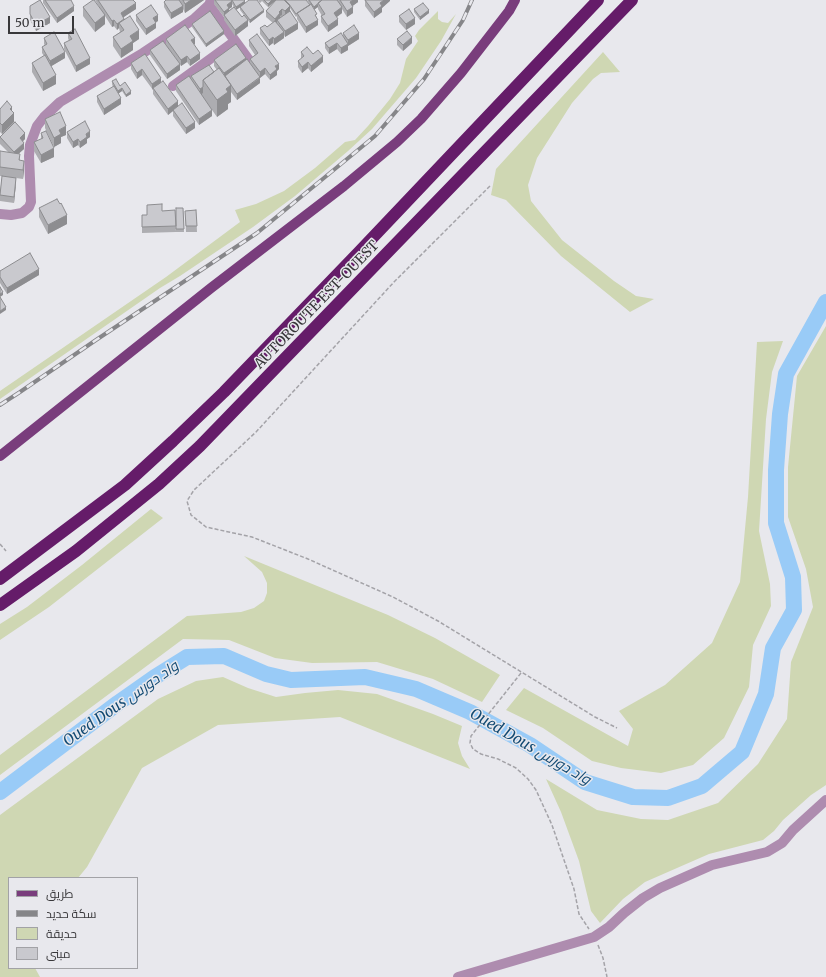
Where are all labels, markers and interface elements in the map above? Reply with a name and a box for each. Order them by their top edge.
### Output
scale bar [10,8,76,34]
text: 50 m [15,15,44,30]
street label: AUTOROUTE EST-OUEST [251,237,383,373]
water label: Oued Dous واد دورس [60,657,182,751]
water label: Oued Dous واد دورس [466,705,594,789]
legend [8,877,138,969]
text: طريق [46,886,73,901]
text: سكة حديد [46,906,96,921]
text: حديقة [46,926,77,941]
text: مبنى [46,946,71,961]

